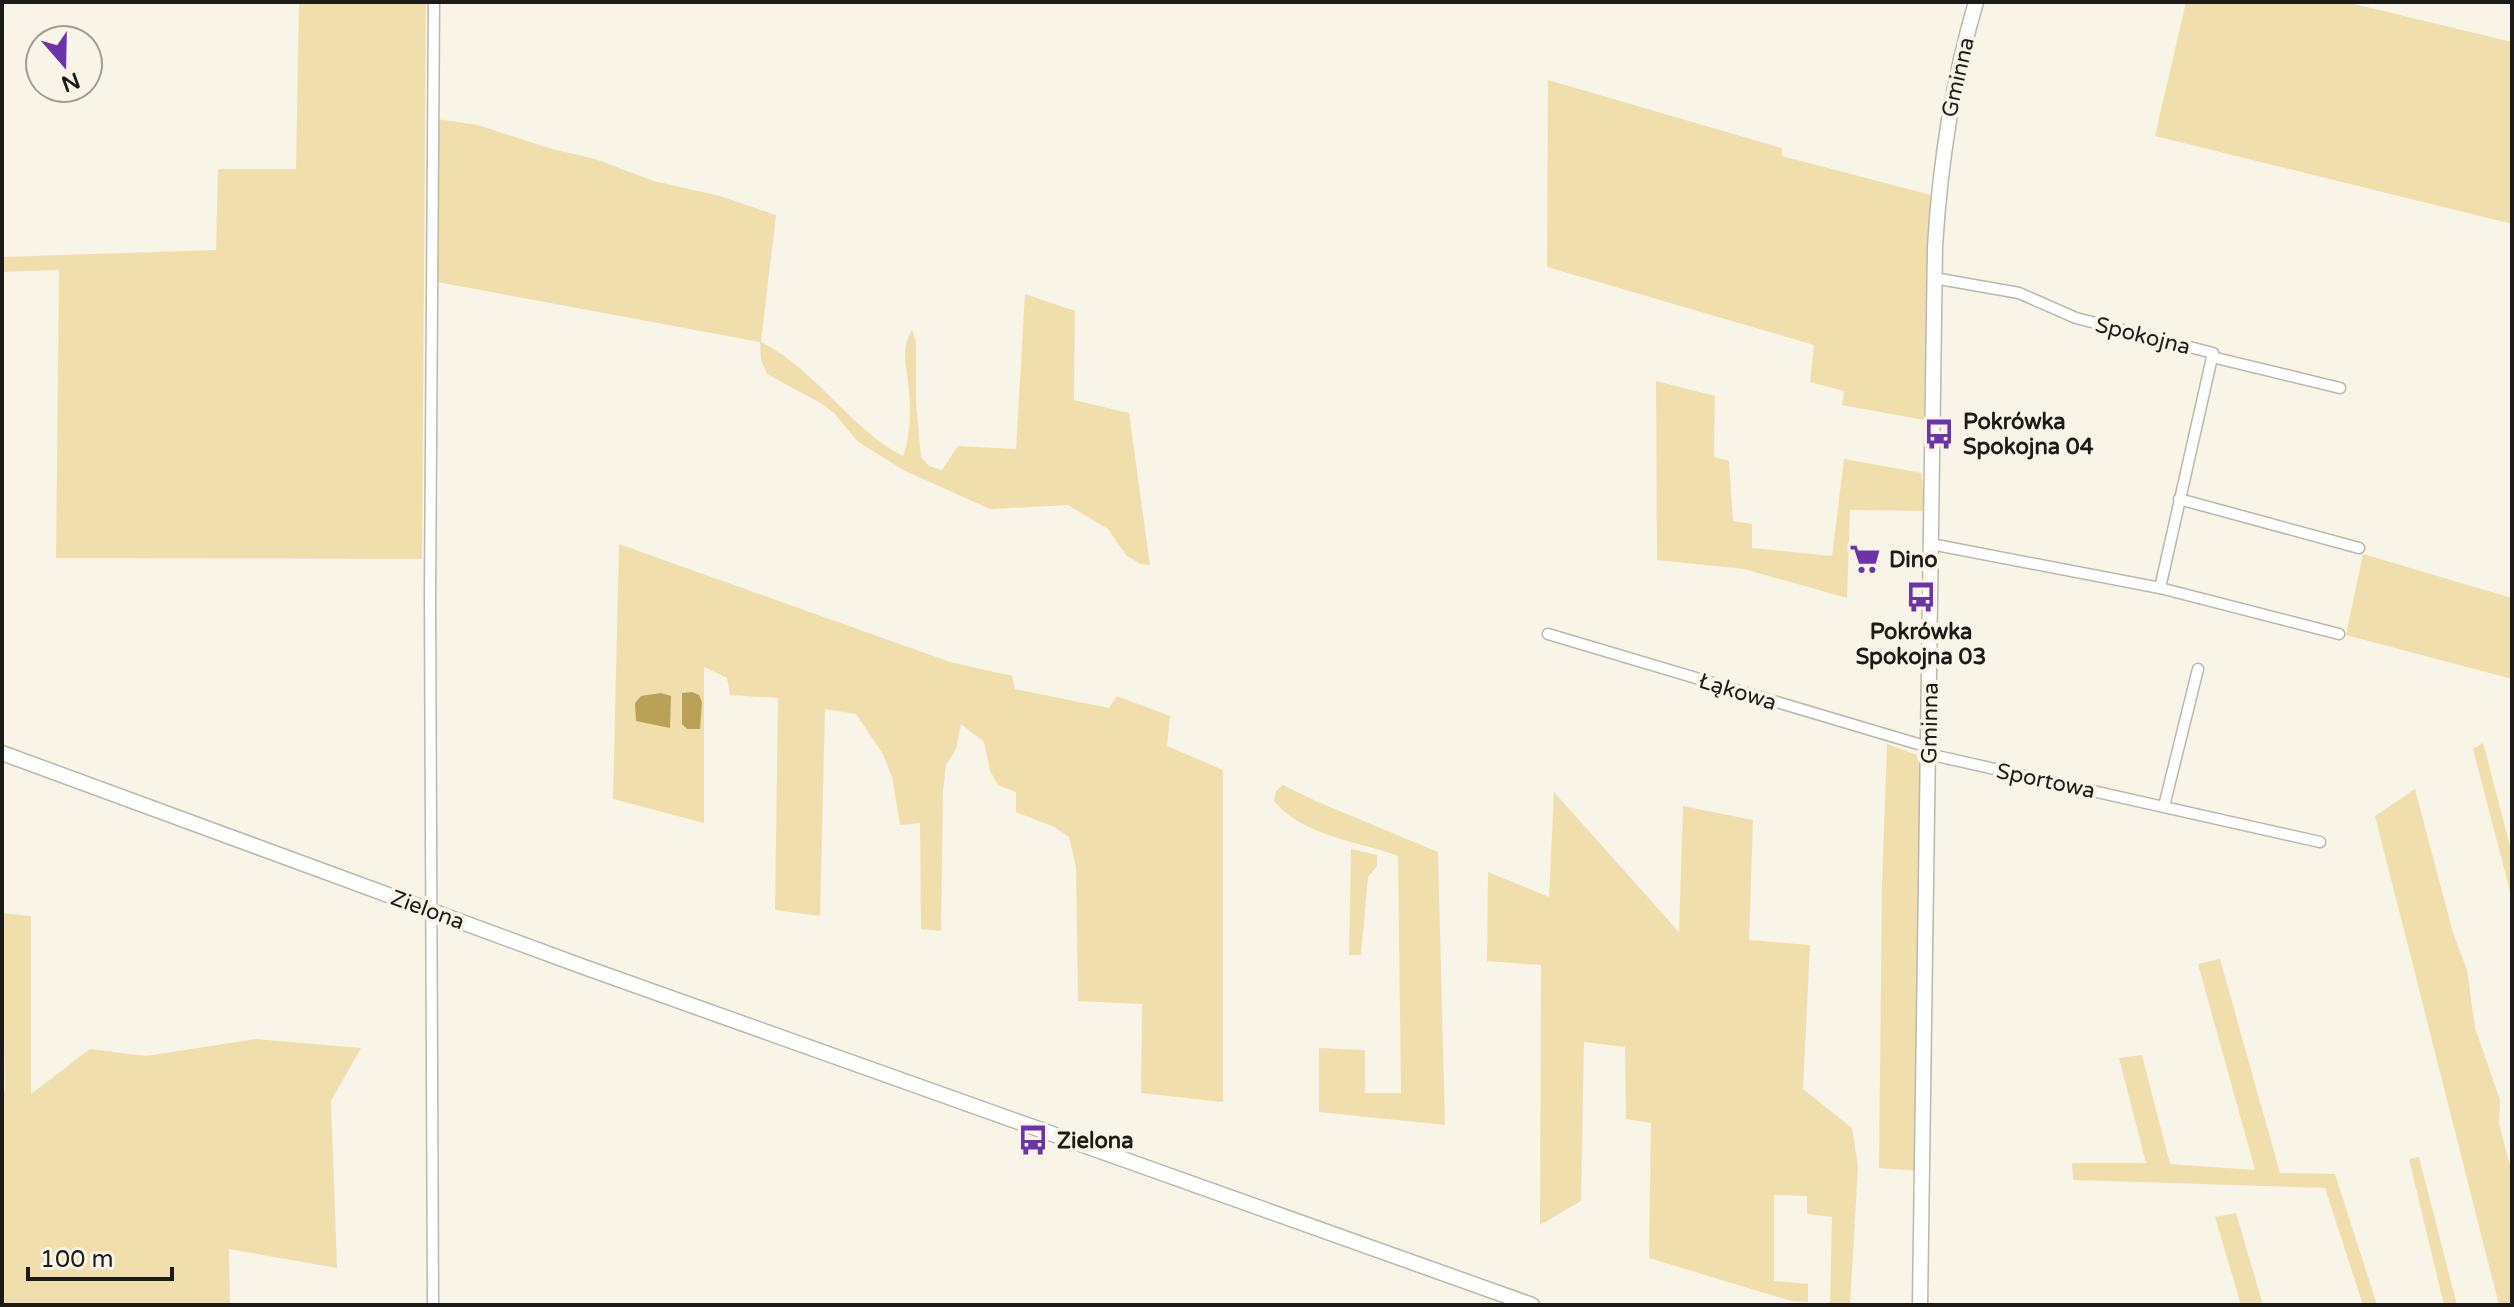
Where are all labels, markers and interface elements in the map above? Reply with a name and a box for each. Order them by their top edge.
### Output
north arrow [24,24,104,104]
street label: Gminna [1936,35,1980,120]
text: N [58,67,83,97]
street label: Spokojna [2092,312,2193,360]
place label: Pokrówka Spokojna 04 [1963,409,2094,460]
bus stop icon: Pokrówka Spokojna 04 [1922,417,1956,451]
supermarket icon: Dino [1848,542,1882,576]
place label: Dino [1889,547,1938,573]
bus stop icon: Pokrówka Spokojna 03 [1904,580,1938,614]
place label: Pokrówka Spokojna 03 [1856,619,1986,670]
street label: Łąkowa [1696,668,1780,716]
street label: Gminna [1916,682,1944,764]
street label: Sportowa [1994,758,2098,804]
street label: Zielona [387,885,468,935]
bus stop icon: Zielona [1016,1123,1050,1157]
place label: Zielona [1057,1128,1134,1154]
scale bar [28,1231,172,1281]
text: 100 m [40,1245,114,1274]

